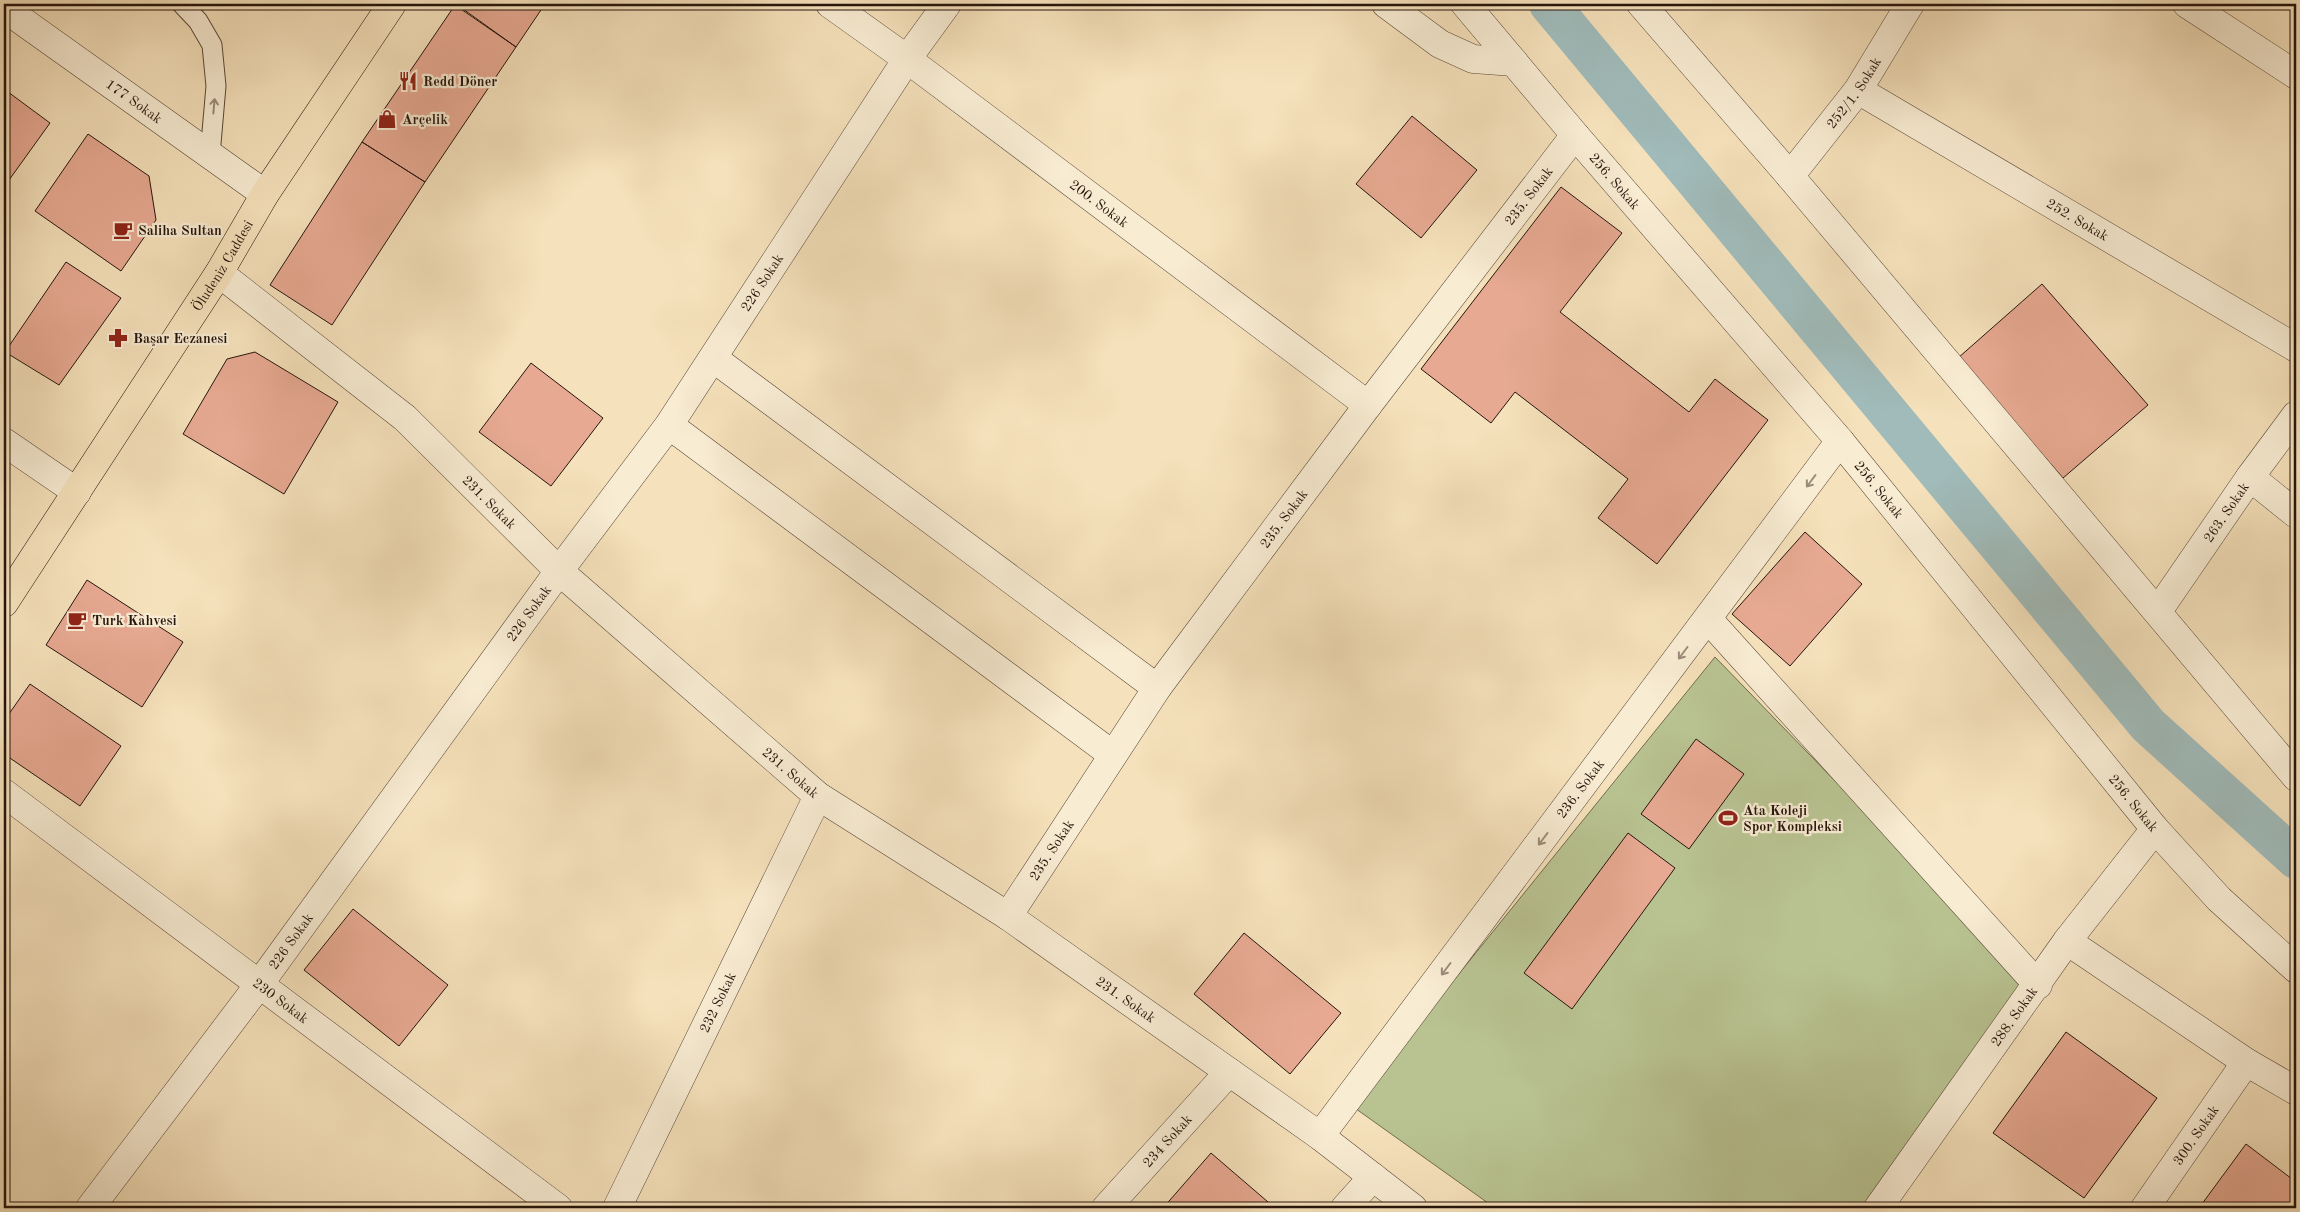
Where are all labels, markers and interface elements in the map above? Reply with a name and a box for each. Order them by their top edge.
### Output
street label: 252/1. Sokak [1824,55,1884,131]
restaurant icon: Redd Döner [397,70,419,92]
place label: Redd Döner [423,75,497,89]
street label: 177 Sokak [103,77,164,126]
one-way arrow [209,98,219,114]
shop icon: Arçelik [376,108,398,130]
place label: Arçelik [402,113,448,127]
street label: 256. Sokak [1586,151,1642,213]
street label: 235. Sokak [1503,165,1556,228]
street label: 200. Sokak [1067,178,1131,231]
street label: 252. Sokak [2044,197,2111,244]
street label: Öludeniz Caddesi [188,218,256,314]
cafe icon: Saliha Sultan [112,219,134,241]
place label: Saliha Sultan [138,224,222,238]
street label: 226 Sokak [739,252,786,314]
pharmacy icon: Başar Eczanesi [107,327,129,349]
place label: Başar Eczanesi [133,332,228,346]
street label: 256. Sokak [1851,459,1906,521]
street label: 231. Sokak [459,473,518,532]
one-way arrow [1806,474,1816,488]
street label: 263. Sokak [2201,480,2252,545]
street label: 235. Sokak [1258,487,1311,551]
street label: 226 Sokak [504,583,554,644]
cafe icon: Turk Kahvesi [66,609,88,631]
place label: Turk Kahvesi [92,614,177,628]
one-way arrow [1677,646,1688,659]
street label: 231. Sokak [759,745,821,801]
street label: 236. Sokak [1554,757,1607,821]
street label: 256. Sokak [2106,772,2160,835]
place label: Ata Koleji Spor Kompleksi [1743,804,1842,834]
sports icon: Ata Koleji Spor Kompleksi [1717,807,1739,829]
street label: 235. Sokak [1027,818,1077,883]
one-way arrow [1538,832,1548,846]
street label: 226 Sokak [267,911,316,972]
one-way arrow [1440,962,1451,975]
street label: 232 Sokak [698,970,739,1035]
street label: 231. Sokak [1093,974,1158,1026]
street label: 230 Sokak [250,976,311,1026]
street label: 288. Sokak [1989,984,2040,1049]
street label: 300. Sokak [2171,1103,2222,1168]
street label: 234 Sokak [1141,1112,1195,1170]

